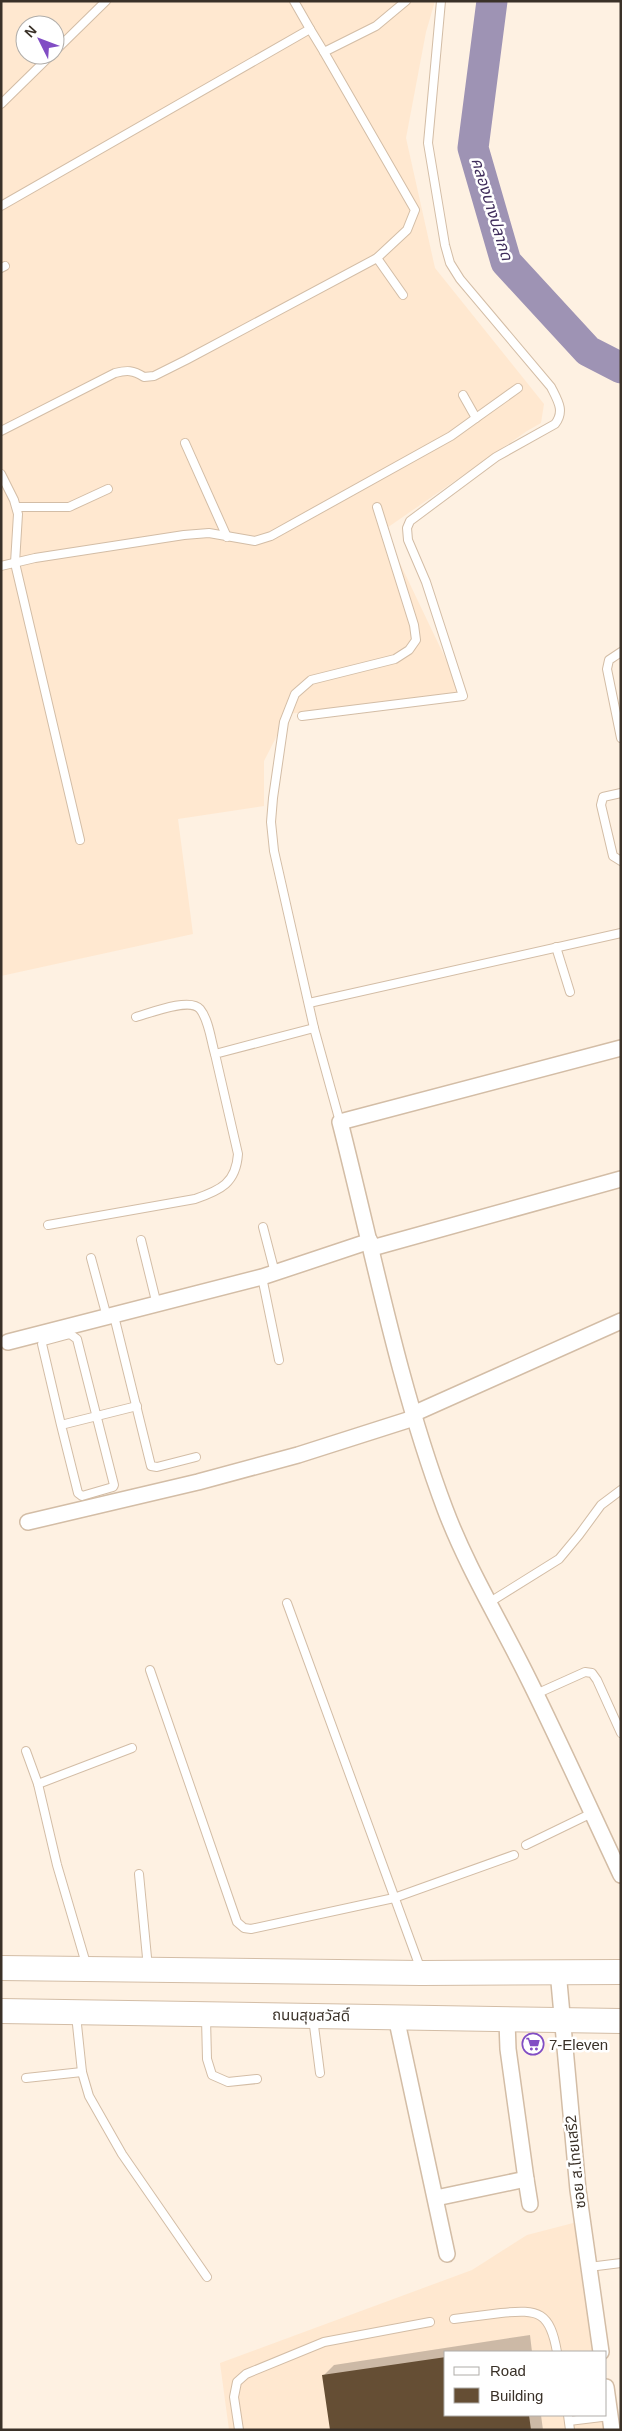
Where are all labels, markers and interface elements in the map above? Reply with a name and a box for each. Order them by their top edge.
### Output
north arrow [15,15,65,65]
text: N [21,22,40,40]
water label: คลองบางปลากด [468,156,516,263]
street label: ถนนสุขสวัสดิ์ [272,2006,350,2025]
supermarket icon: 7-Eleven [521,2032,545,2056]
place label: 7-Eleven [549,2036,608,2053]
street label: ซอย ส.ไทยเสรี2 [562,2114,588,2210]
legend [444,2351,607,2416]
text: Road [490,2362,526,2379]
text: Building [490,2387,543,2404]

